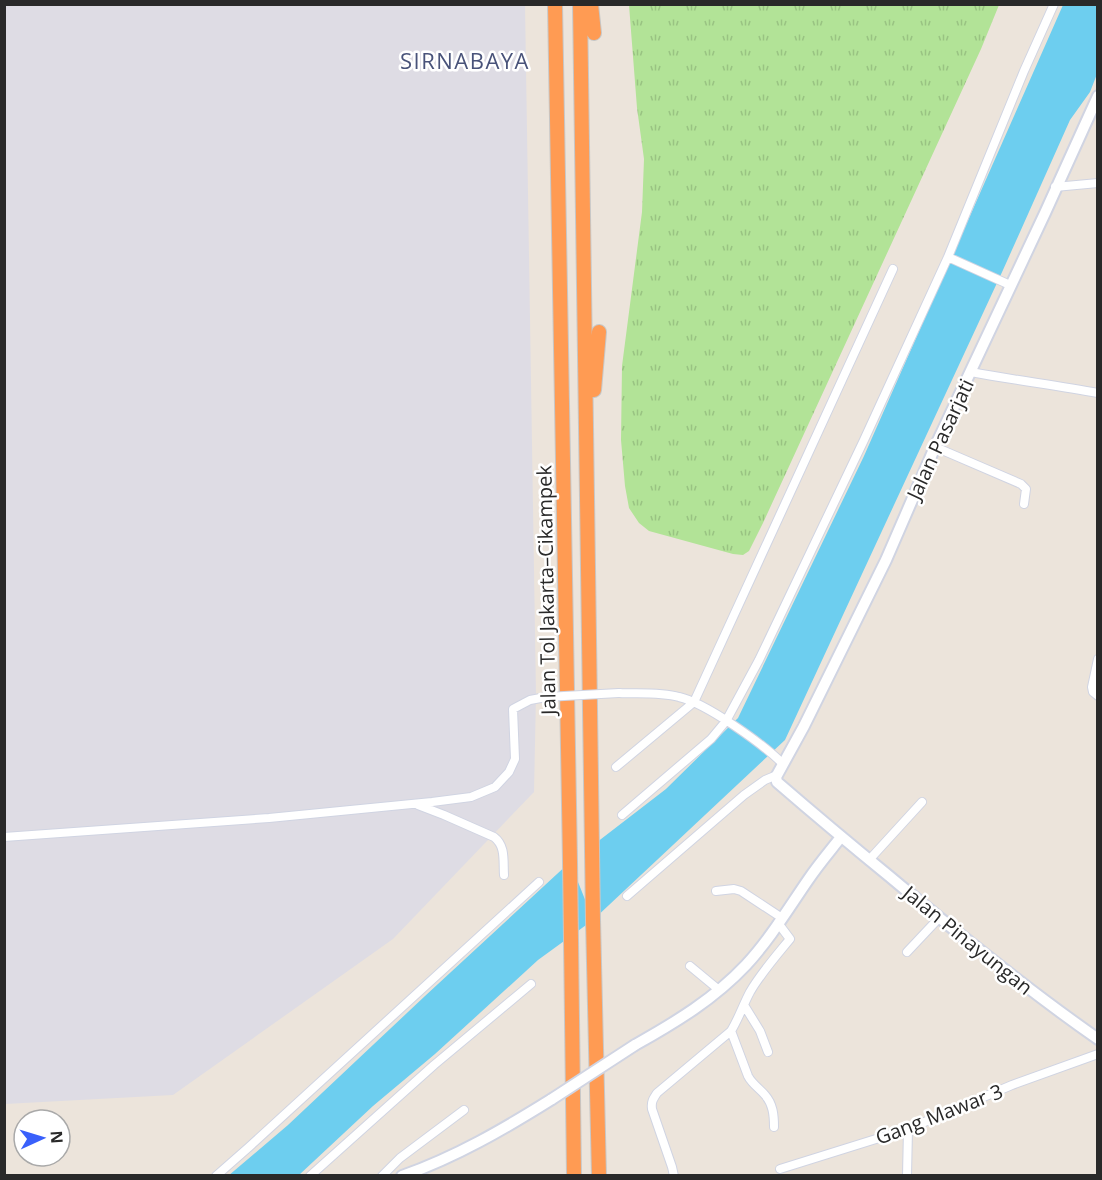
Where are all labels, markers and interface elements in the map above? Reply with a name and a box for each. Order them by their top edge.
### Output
district label: SIRNABAYA [400,45,530,75]
street label: Jalan Pasarjati [899,374,980,506]
street label: Jalan Tol Jakarta–Cikampek [530,464,562,717]
street label: Jalan Pinayungan [896,878,1038,1001]
street label: Gang Mawar 3 [871,1077,1007,1151]
north arrow [12,1108,72,1168]
text: N [46,1130,68,1144]

